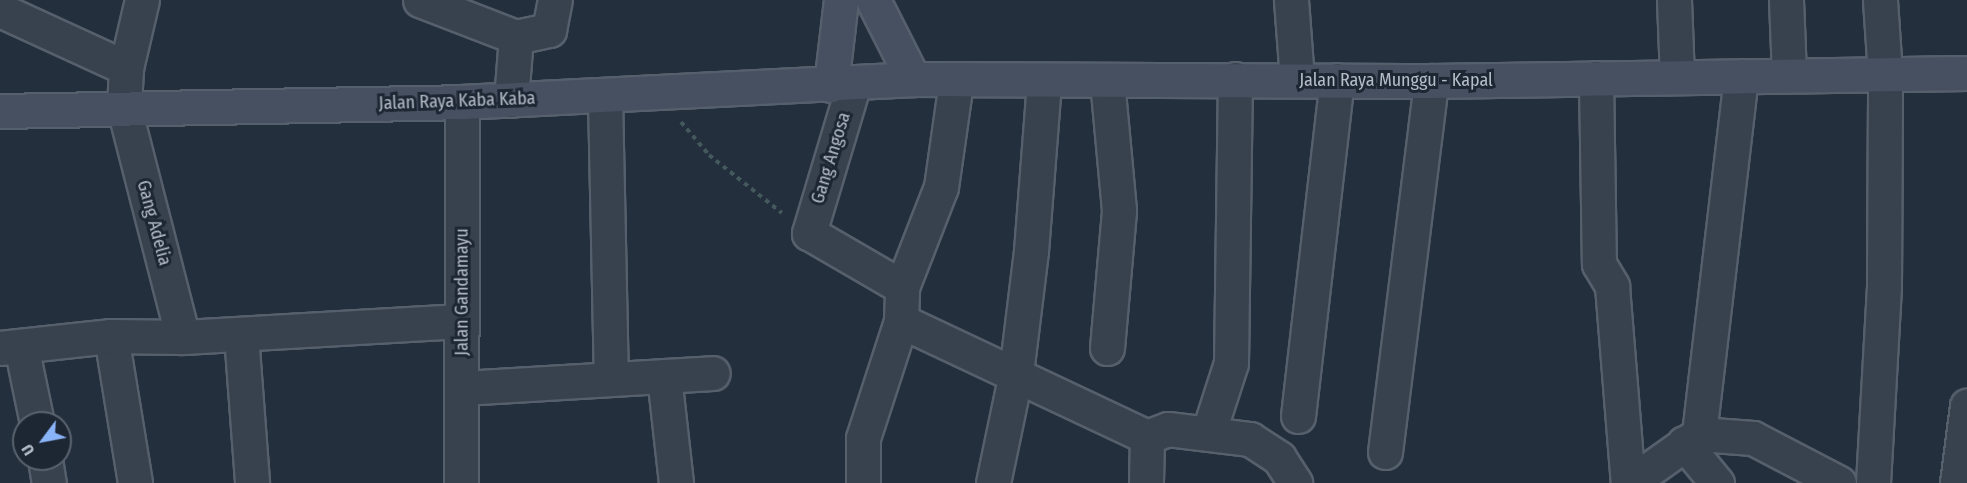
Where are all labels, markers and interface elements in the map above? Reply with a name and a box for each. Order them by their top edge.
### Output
street label: Jalan Raya Munggu - Kapal [1299,69,1493,91]
street label: Jalan Raya Kaba Kaba [378,87,536,115]
street label: Gang Angosa [807,110,855,206]
street label: Gang Adelia [132,178,176,268]
street label: Jalan Gandamayu [451,228,473,356]
north arrow [12,411,72,471]
text: U [17,441,39,459]

